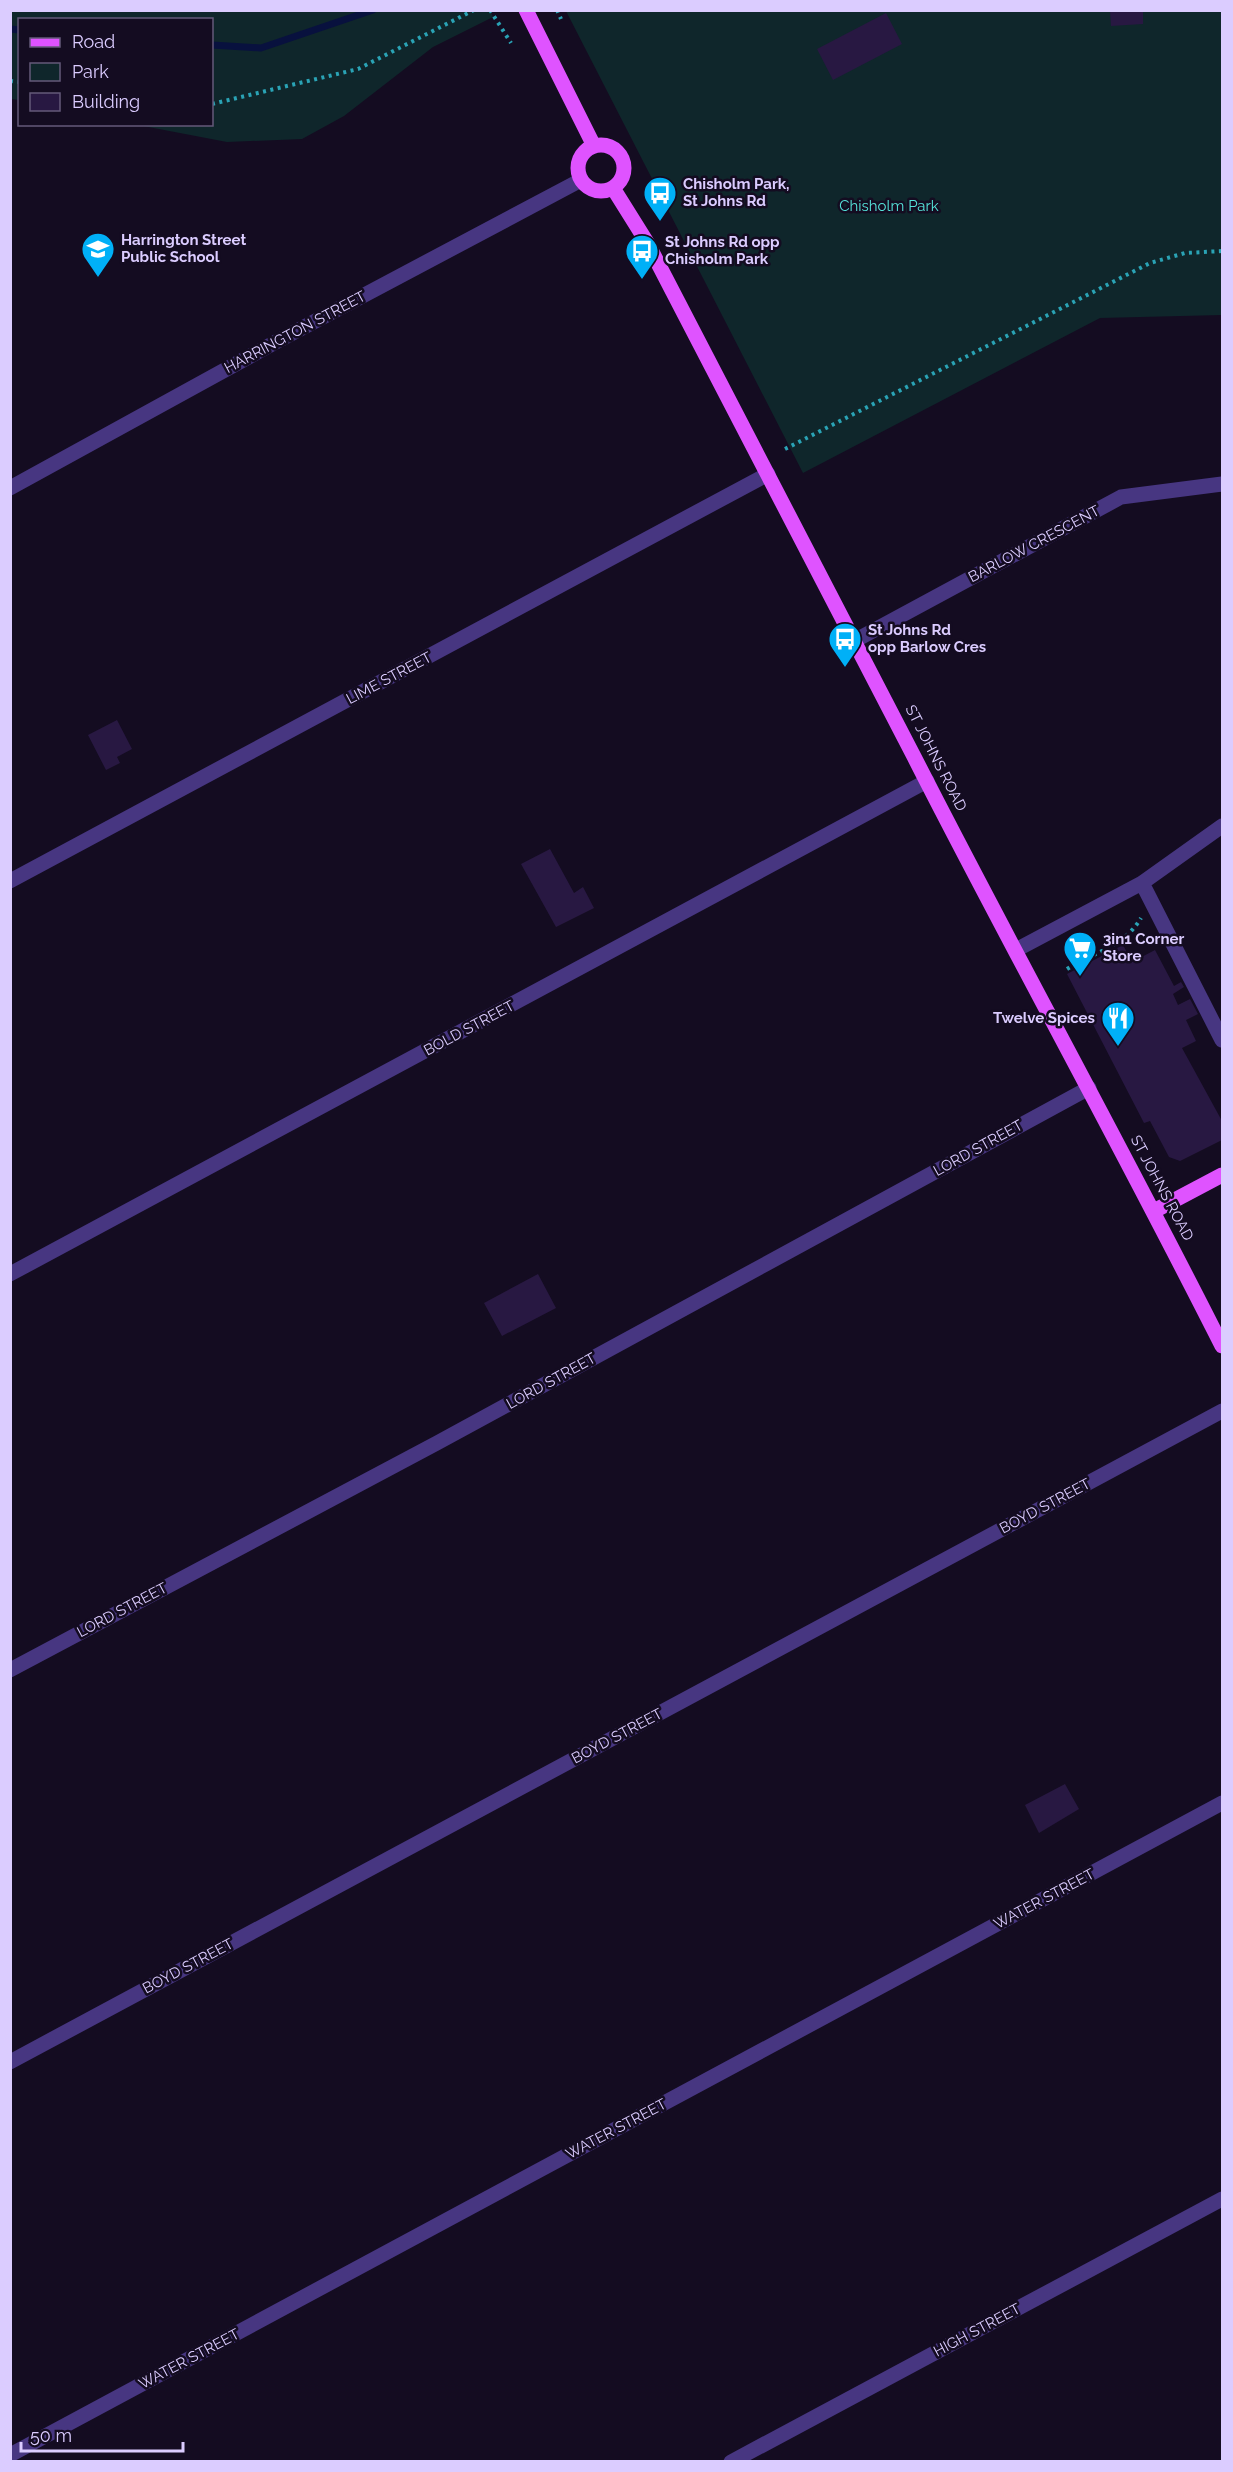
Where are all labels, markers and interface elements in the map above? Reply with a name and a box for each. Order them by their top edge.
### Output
legend [18,18,213,126]
text: Road [72,31,115,52]
text: Park [72,61,109,82]
text: Building [72,91,140,112]
bus stop icon: Chisholm Park, St Johns Rd [642,175,678,222]
place label: Chisholm Park, St Johns Rd [683,175,790,210]
park label: Chisholm Park [839,197,939,215]
school or university icon: Harrington Street Public School [80,231,116,278]
place label: Harrington Street Public School [121,231,246,266]
bus stop icon: St Johns Rd opp Chisholm Park [624,233,660,280]
place label: St Johns Rd opp Chisholm Park [665,233,780,268]
street label: HARRINGTON STREET [221,287,369,377]
street label: BARLOW CRESCENT [965,502,1103,586]
bus stop icon: St Johns Rd opp Barlow Cres [827,621,863,668]
place label: St Johns Rd opp Barlow Cres [868,621,986,656]
street label: LIME STREET [343,648,435,708]
street label: ST JOHNS ROAD [901,702,971,814]
supermarket icon: 3in1 Corner Store [1062,930,1098,977]
place label: 3in1 Corner Store [1103,930,1184,965]
street label: BOLD STREET [421,997,517,1059]
restaurant icon: Twelve Spices [1100,1000,1136,1047]
place label: Twelve Spices [993,1009,1095,1027]
street label: LORD STREET [930,1116,1026,1180]
street label: ST JOHNS ROAD [1127,1132,1197,1244]
street label: LORD STREET [503,1349,599,1413]
street label: BOYD STREET [996,1475,1094,1537]
street label: LORD STREET [74,1579,170,1641]
street label: BOYD STREET [568,1705,666,1767]
street label: WATER STREET [991,1865,1097,1933]
street label: BOYD STREET [139,1935,237,1997]
street label: WATER STREET [563,2095,669,2163]
street label: HIGH STREET [930,2300,1024,2360]
street label: WATER STREET [136,2325,242,2393]
scale bar [21,2415,183,2453]
text: 50 m [30,2425,72,2446]

